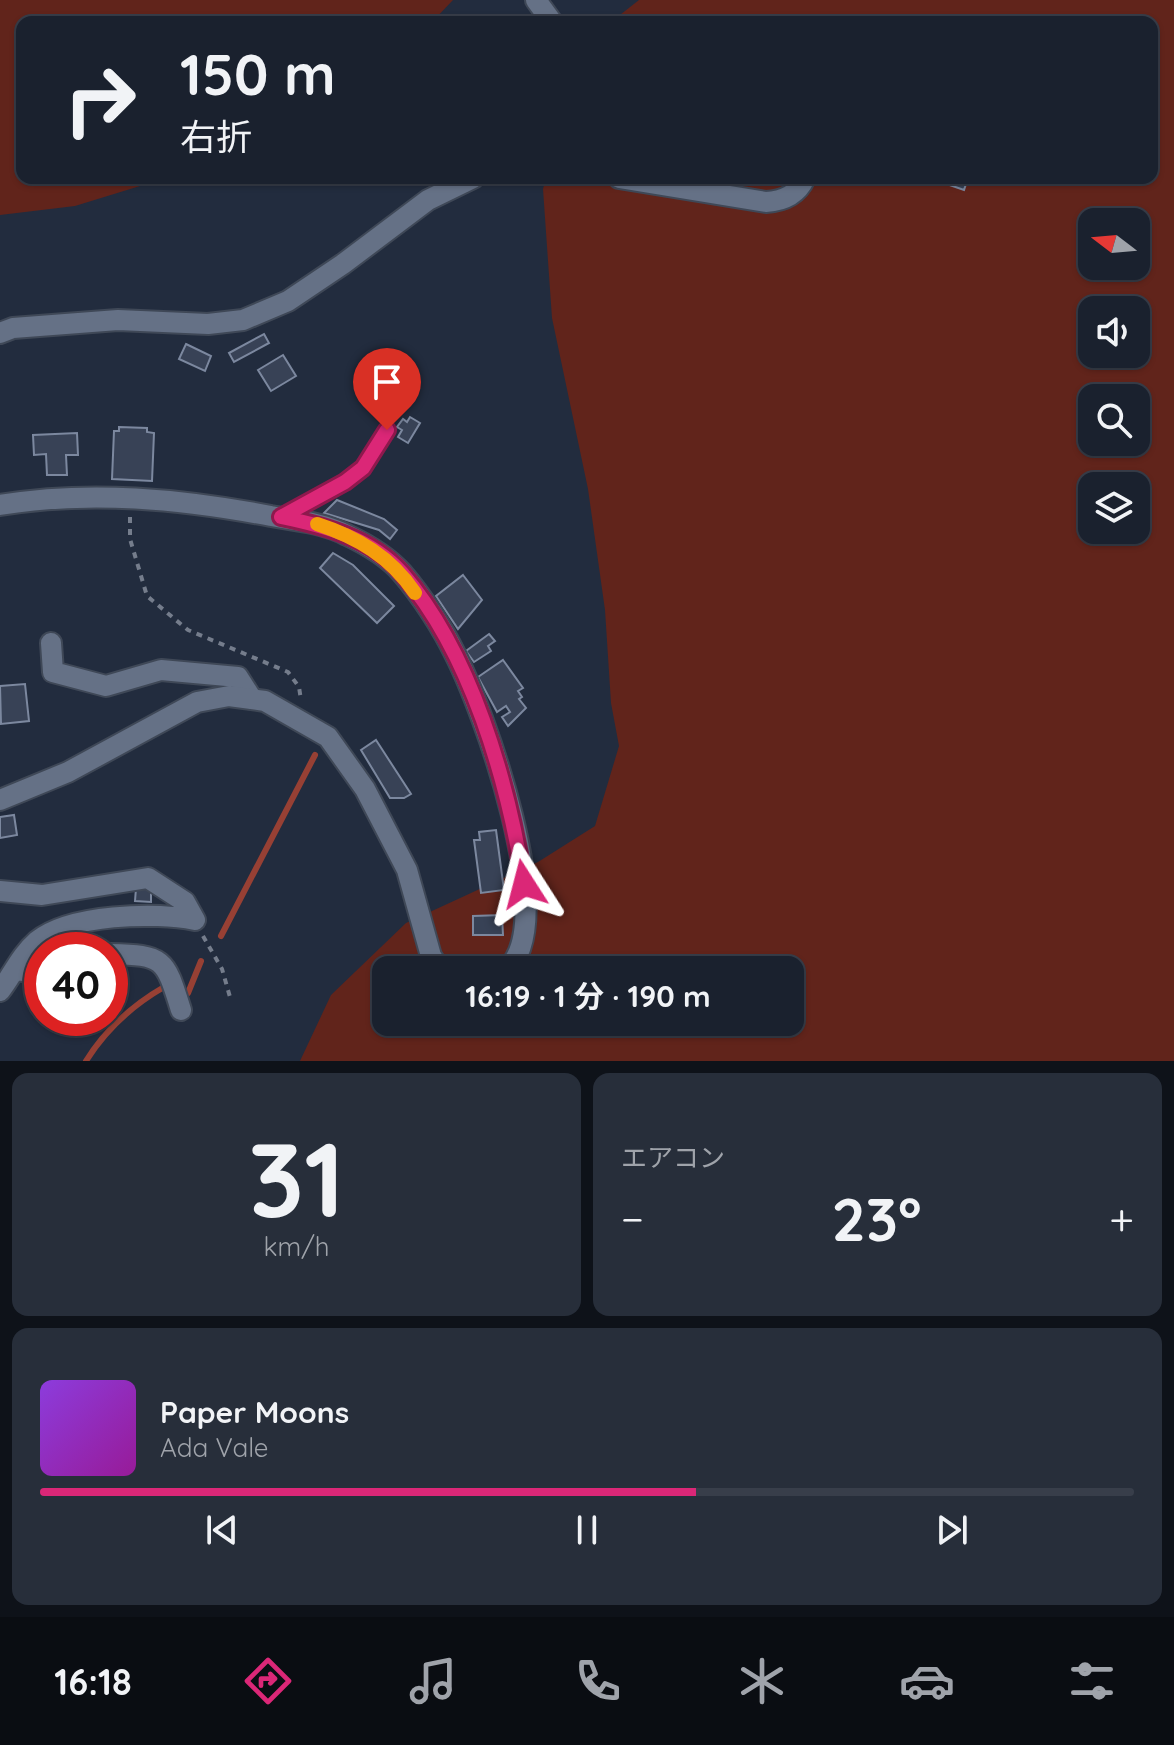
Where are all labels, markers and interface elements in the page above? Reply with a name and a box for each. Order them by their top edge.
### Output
text: 150 m [180,39,336,109]
icon: right [48,48,152,152]
text: 右折 [180,114,252,159]
north arrow [1078,208,1150,280]
map controls [1078,208,1150,544]
button: sound [1078,296,1150,368]
pin [353,348,421,430]
icon: arrive [365,360,409,404]
button: search [1078,384,1150,456]
button: layers [1078,472,1150,544]
position arrow [482,842,566,926]
speed limit sign: 40 [24,932,128,1036]
text: 16:19 · 1 分 · 190 m [465,977,711,1015]
text: 31 [248,1113,345,1243]
text: エアコン [621,1141,725,1174]
text: 23° [832,1181,922,1256]
text: − [621,1191,644,1246]
text: + [1109,1191,1134,1246]
text: km/h [264,1230,329,1263]
text: Paper Moons [160,1393,349,1431]
text: Ada Vale [160,1431,269,1464]
icon: previous [200,1508,244,1552]
icon: pause [565,1508,609,1552]
icon: next [930,1508,974,1552]
icon: directions [240,1653,296,1709]
icon: music [405,1653,461,1709]
icon: phone [570,1653,626,1709]
icon: climate [734,1653,790,1709]
icon: car [899,1653,955,1709]
icon: filters [1064,1653,1120,1709]
text: 16:18 [54,1659,132,1704]

